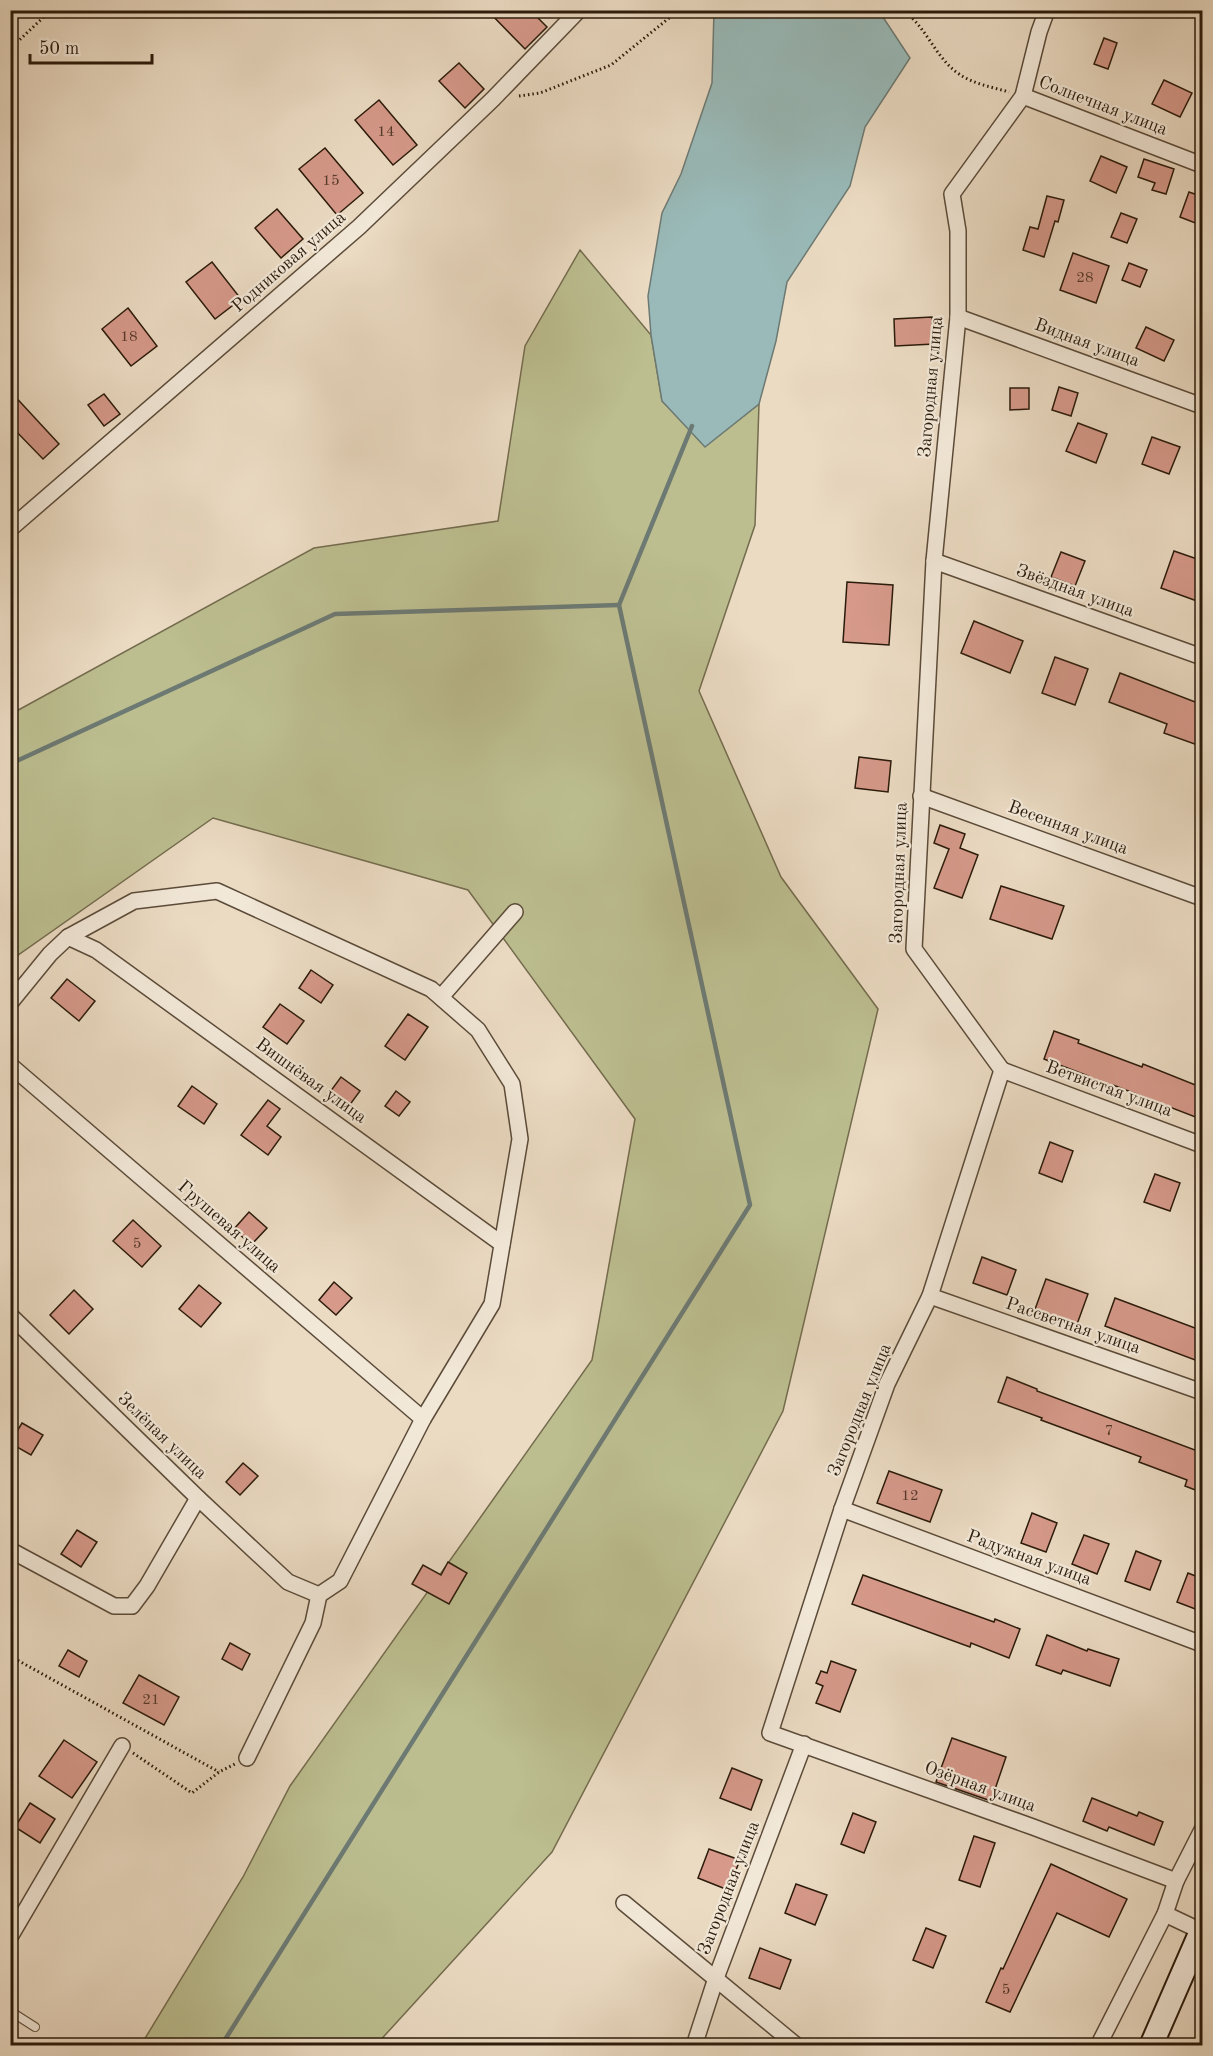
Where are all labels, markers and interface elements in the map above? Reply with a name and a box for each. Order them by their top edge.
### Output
scale bar [30,27,152,65]
text: 50 m [39,40,79,58]
street label: Солнечная улица [1036,73,1170,139]
house number: 14 [377,125,395,140]
house number: 15 [322,174,340,189]
street label: Родниковая улица [229,208,349,316]
house number: 28 [1076,271,1094,286]
street label: Загородная улица [916,316,946,458]
street label: Видная улица [1032,316,1142,370]
house number: 18 [120,330,138,345]
street label: Звёздная улица [1014,561,1136,621]
street label: Весенняя улица [1006,798,1131,858]
street label: Загородная улица [888,802,910,944]
street label: Вишнёвая улица [252,1035,370,1127]
street label: Ветвистая улица [1043,1058,1175,1120]
street label: Грушевая улица [174,1178,284,1277]
house number: 5 [133,1237,141,1252]
street label: Рассветная улица [1003,1294,1143,1358]
street label: Загородная улица [825,1341,895,1479]
street label: Зелёная улица [114,1389,210,1483]
house number: 7 [1105,1424,1113,1439]
house number: 12 [901,1489,919,1504]
street label: Радужная улица [964,1527,1094,1589]
house number: 21 [142,1693,160,1708]
street label: Озёрная улица [922,1758,1038,1816]
street label: Загородная улица [695,1819,763,1957]
house number: 5 [1002,1983,1010,1998]

